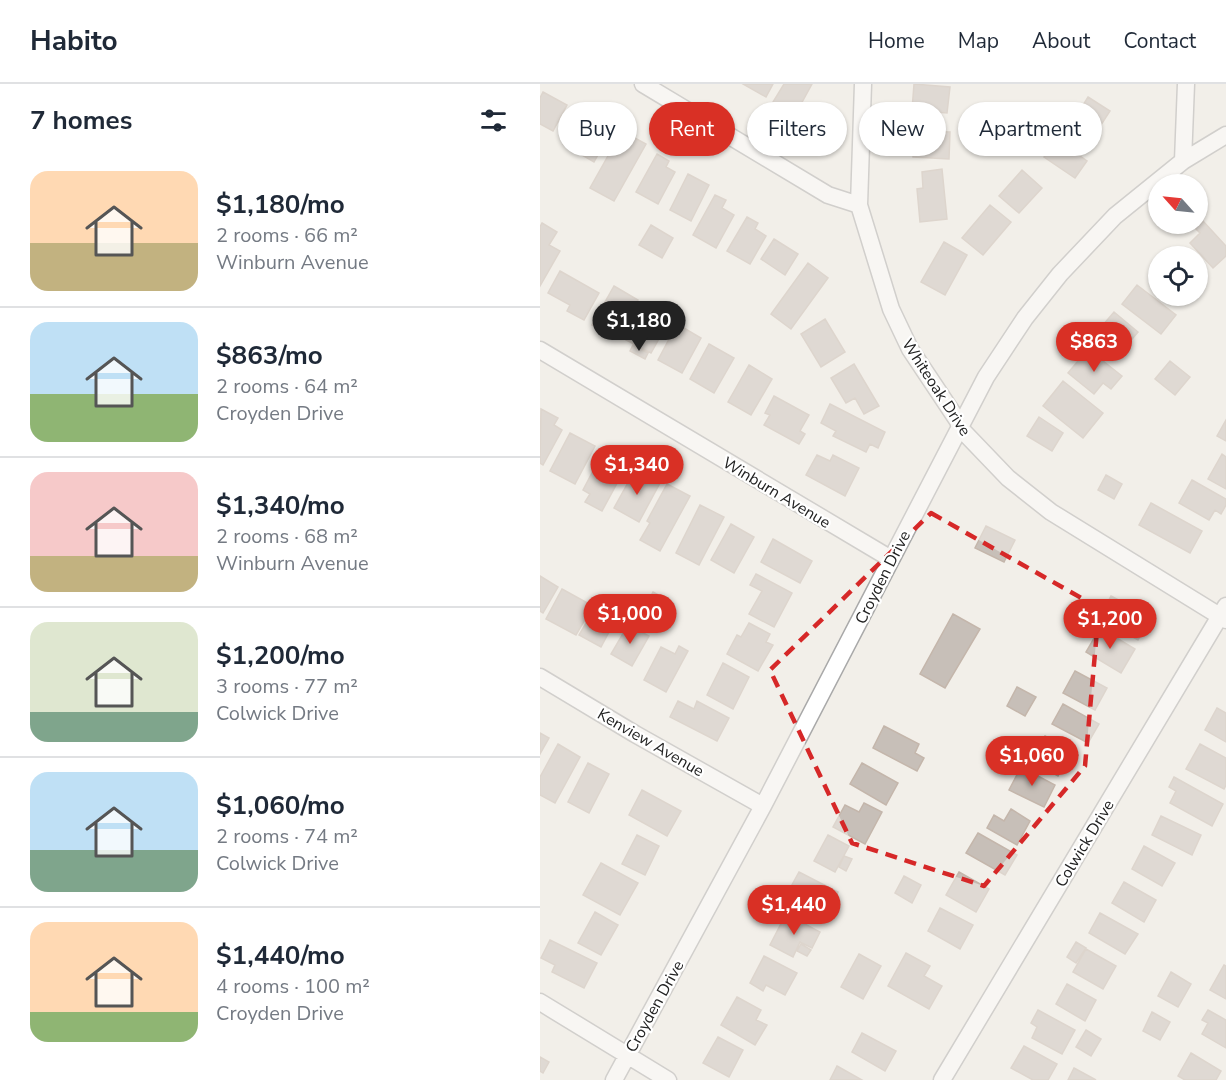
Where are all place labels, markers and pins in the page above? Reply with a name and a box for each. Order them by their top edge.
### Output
pin: $1,180 [590,301,688,352]
pin: $863 [1058,322,1130,373]
pin: $1,340 [588,445,686,496]
pin: $1,000 [581,594,679,645]
pin: $1,200 [1061,599,1159,650]
pin: $1,060 [983,736,1081,787]
pin: $1,440 [745,885,843,936]

